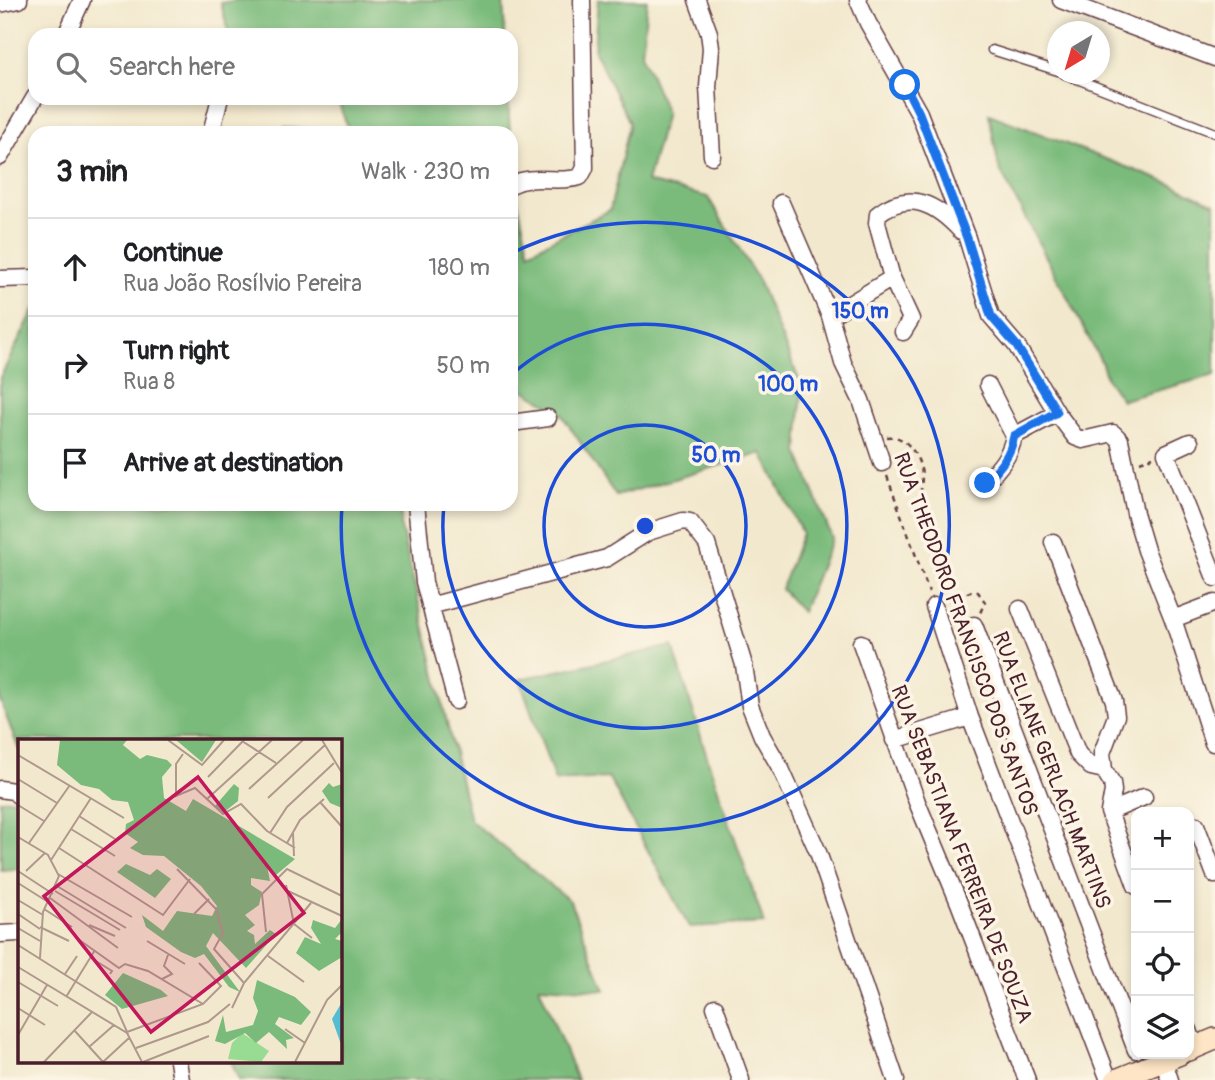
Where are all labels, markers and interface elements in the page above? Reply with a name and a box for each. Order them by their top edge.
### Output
north arrow [1047,21,1110,84]
search box [28,28,518,105]
icon: search [52,48,90,86]
text: Search here [108,51,235,83]
route start [889,69,920,100]
text: 3 min [56,153,128,190]
text: Walk · 230 m [361,157,490,186]
text: Continue [123,237,223,269]
icon: ahead [56,248,94,286]
text: 180 m [428,253,490,282]
text: Rua João Rosílvio Pereira [123,269,362,298]
text: 150 m [831,298,889,325]
text: Turn right [123,335,229,367]
icon: right [56,346,94,384]
text: 50 m [436,351,490,380]
text: Rua 8 [123,367,175,396]
text: 100 m [758,371,818,398]
text: 50 m [692,442,741,469]
icon: arrive [56,444,94,482]
text: Arrive at destination [123,447,343,479]
street label: RUA THEODORO FRANCISCO DOS SANTOS [887,449,1044,819]
route end [969,467,1000,498]
centre of rings [633,514,657,538]
street label: RUA ELIANE GERLACH MARTINS [986,628,1117,912]
street label: RUA SEBASTIANA FERREIRA DE SOUZA [884,681,1039,1027]
inset map [18,739,341,1062]
map controls [1131,807,1194,1059]
button: + [1131,807,1194,870]
button: − [1131,870,1194,933]
button: locate [1131,933,1194,996]
button: layers [1131,996,1194,1059]

